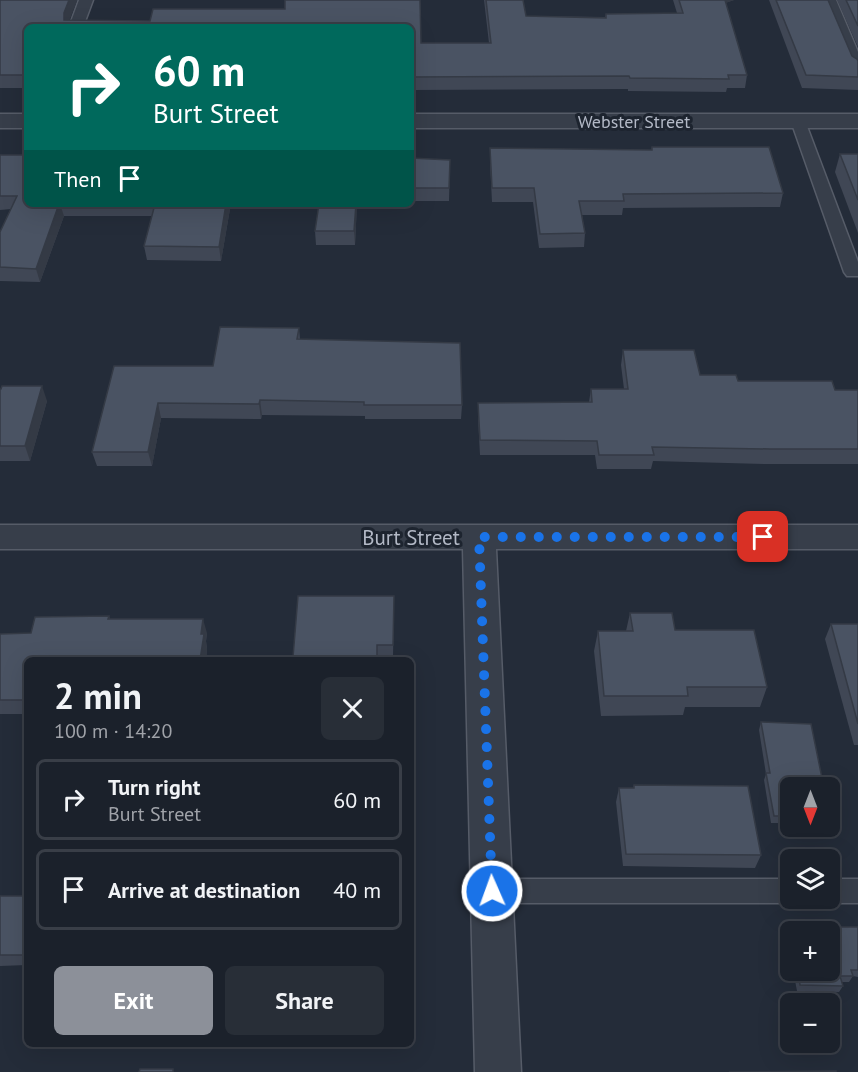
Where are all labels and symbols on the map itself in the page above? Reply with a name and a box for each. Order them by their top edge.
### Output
street label: Webster Street [578,110,690,133]
pin [737,511,788,562]
street label: Burt Street [362,524,460,551]
north arrow [780,777,840,837]
position arrow [460,859,524,923]

